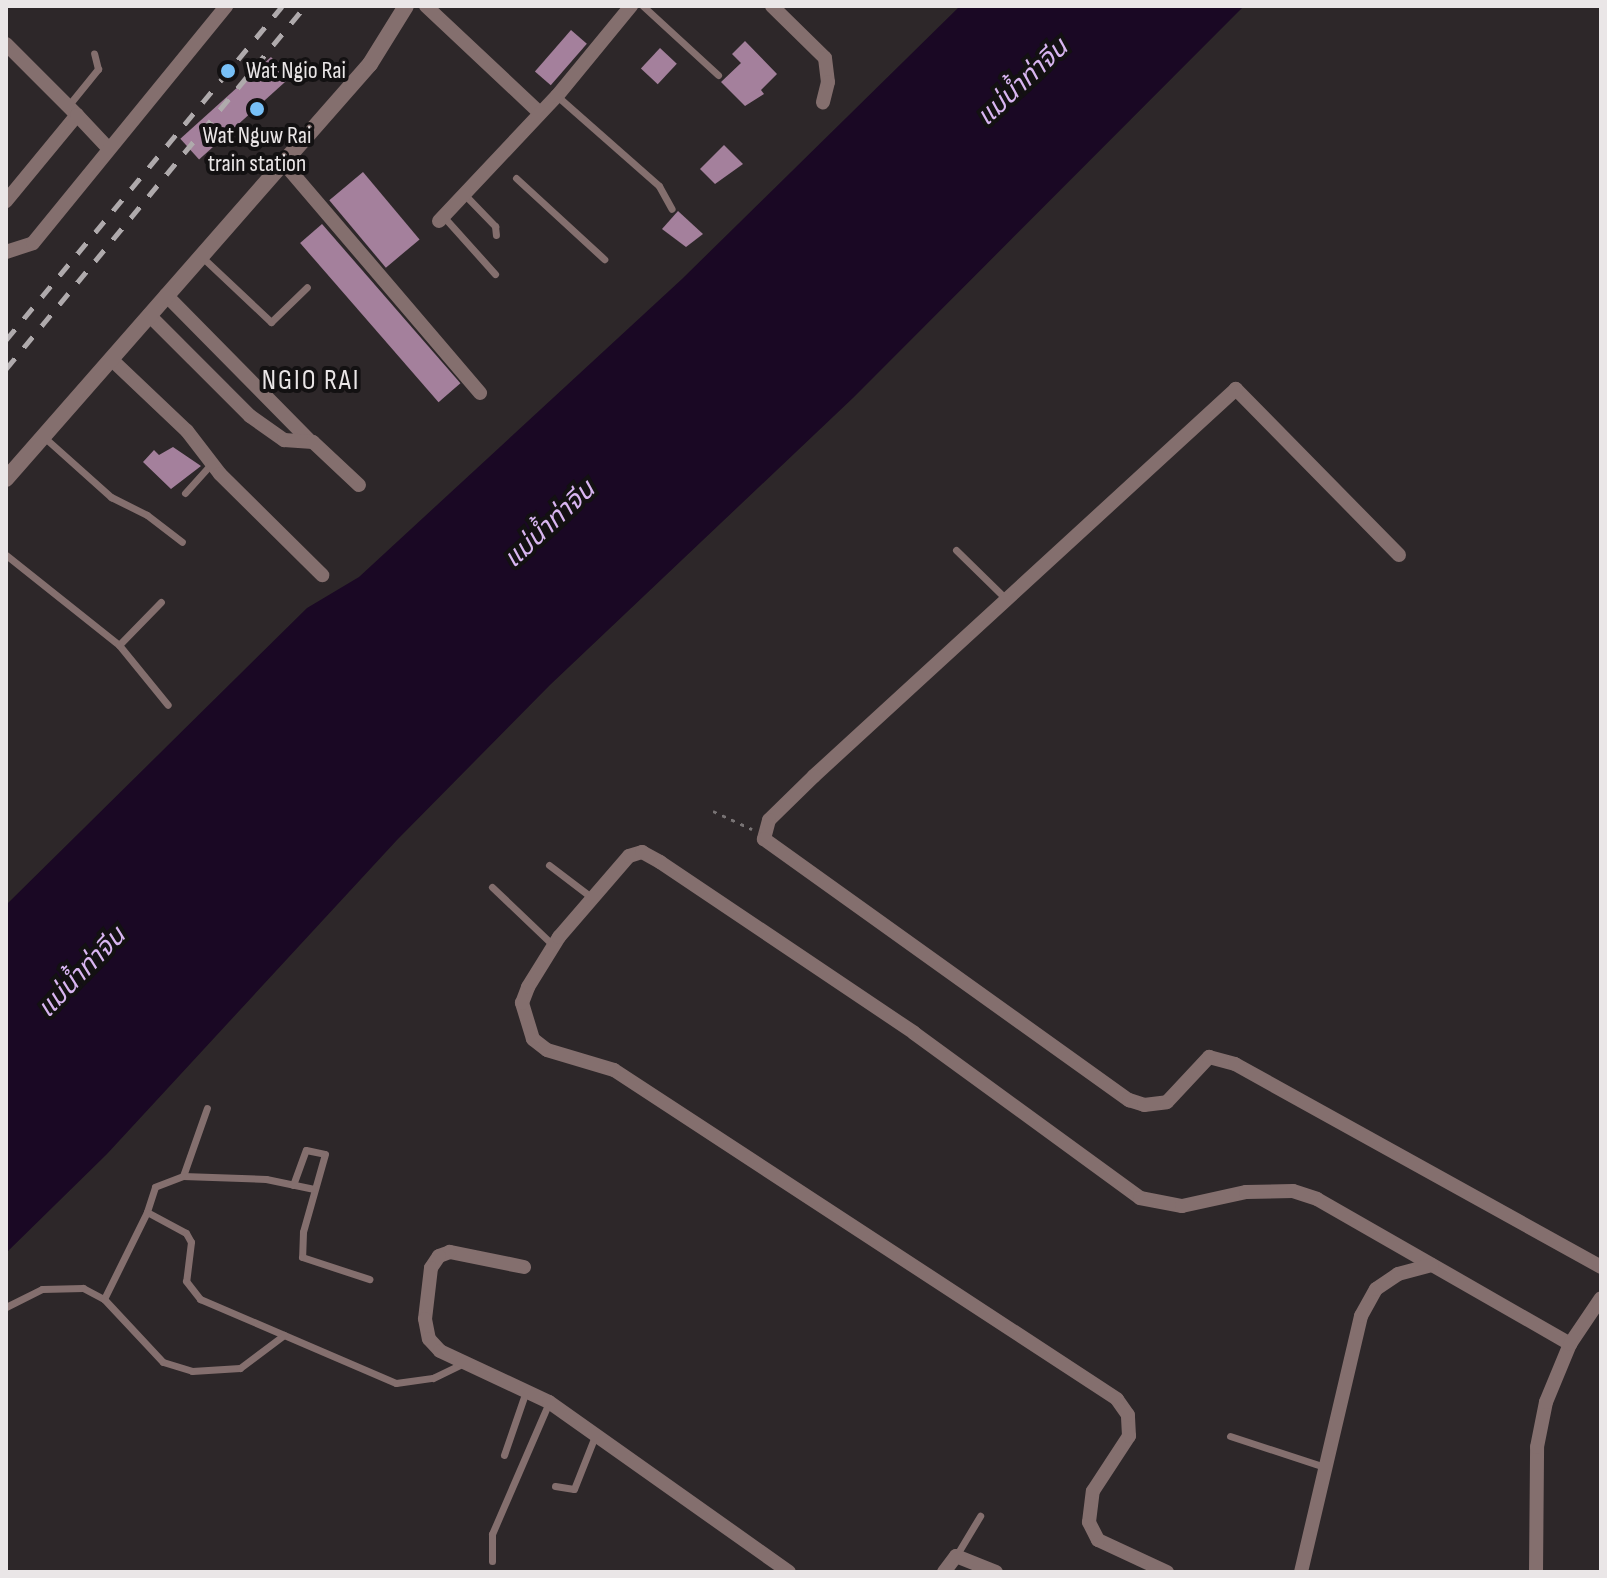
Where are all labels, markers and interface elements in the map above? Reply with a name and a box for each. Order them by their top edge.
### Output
water label: แม่น้ำท่าจีน [971,33,1075,133]
place label: Wat Ngio Rai [246,57,346,85]
marker: Wat Ngio Rai [217,60,239,82]
marker: Wat Nguw Rai train station [248,100,266,118]
place label: Wat Nguw Rai train station [203,122,311,178]
district label: NGIO RAI [262,364,360,398]
water label: แม่น้ำท่าจีน [498,475,602,575]
water label: แม่น้ำท่าจีน [31,921,133,1025]

